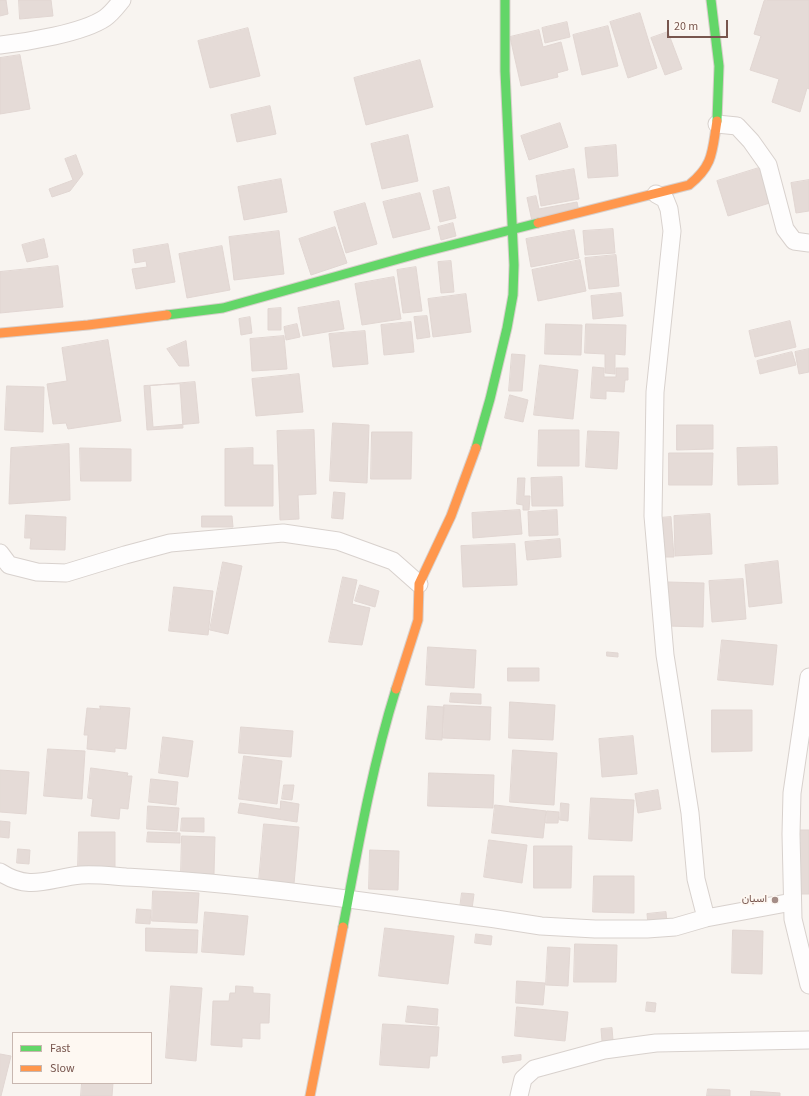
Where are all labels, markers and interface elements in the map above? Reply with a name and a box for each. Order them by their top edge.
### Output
scale bar [669,12,730,38]
text: 20 m [674,18,698,35]
place label: اسبان [742,893,767,907]
marker: اسبان [770,895,780,905]
legend [12,1032,152,1084]
text: Fast [50,1040,70,1057]
text: Slow [50,1060,75,1077]

